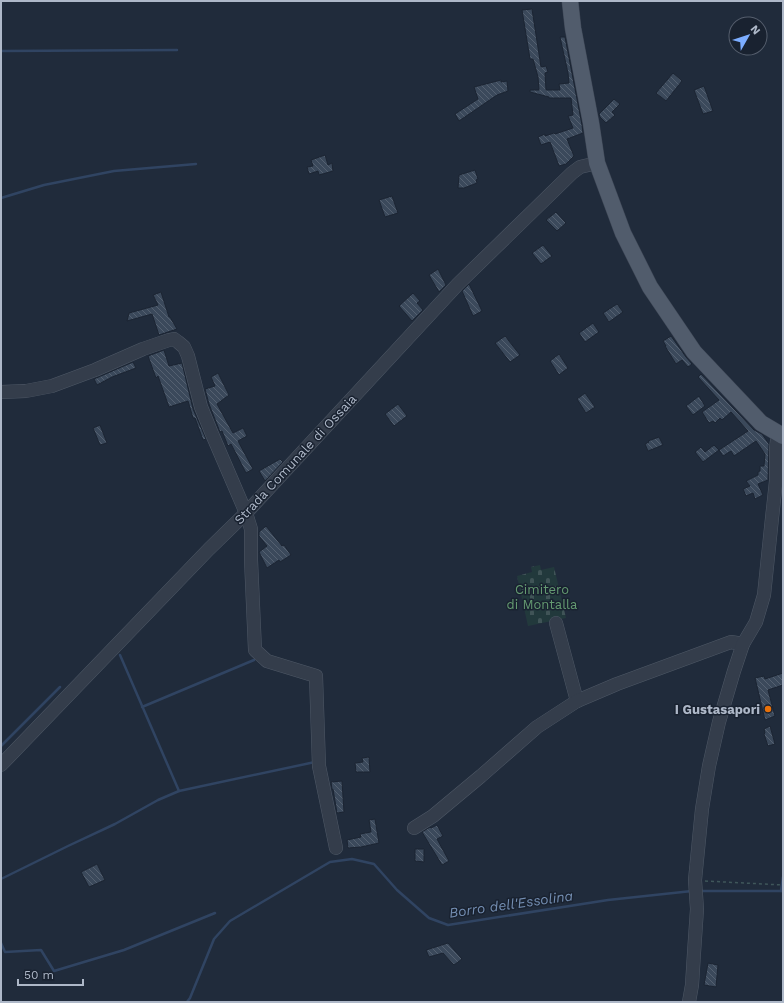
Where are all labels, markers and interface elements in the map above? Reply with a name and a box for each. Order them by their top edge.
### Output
north arrow [728,16,768,56]
text: N [748,23,763,37]
street label: Strada Comunale di Ossaia [231,391,360,527]
park label: Cimitero di Montalla [507,582,578,612]
place label: I Gustasapori [675,702,760,717]
marker: I Gustasapori [763,704,773,714]
water label: Borro dell'Essolina [448,887,574,921]
scale bar [18,961,83,987]
text: 50 m [24,968,54,982]

